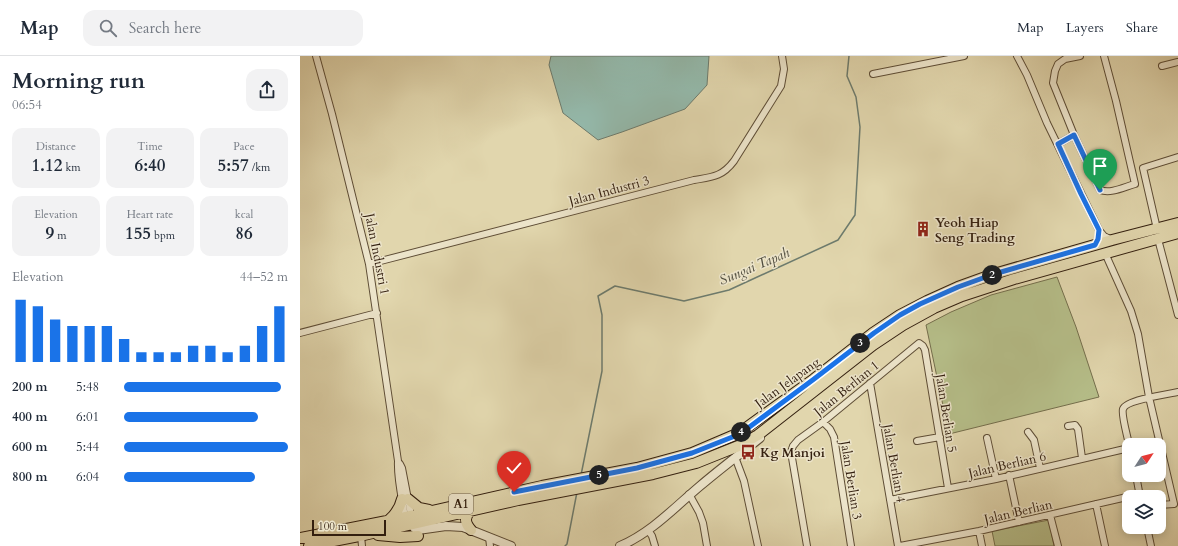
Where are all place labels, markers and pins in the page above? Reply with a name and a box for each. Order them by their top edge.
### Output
pin [1083,149,1117,190]
place label: Yeoh Hiap Seng Trading [935,214,1015,247]
building icon: Yeoh Hiap Seng Trading [914,220,932,238]
pin: 2 [982,265,1002,285]
pin: 3 [850,333,870,353]
pin: 4 [731,422,751,442]
bus stop icon: Kg Manjoi [739,443,757,461]
place label: Kg Manjoi [760,444,825,462]
pin [497,451,531,492]
pin: 5 [589,465,609,485]

